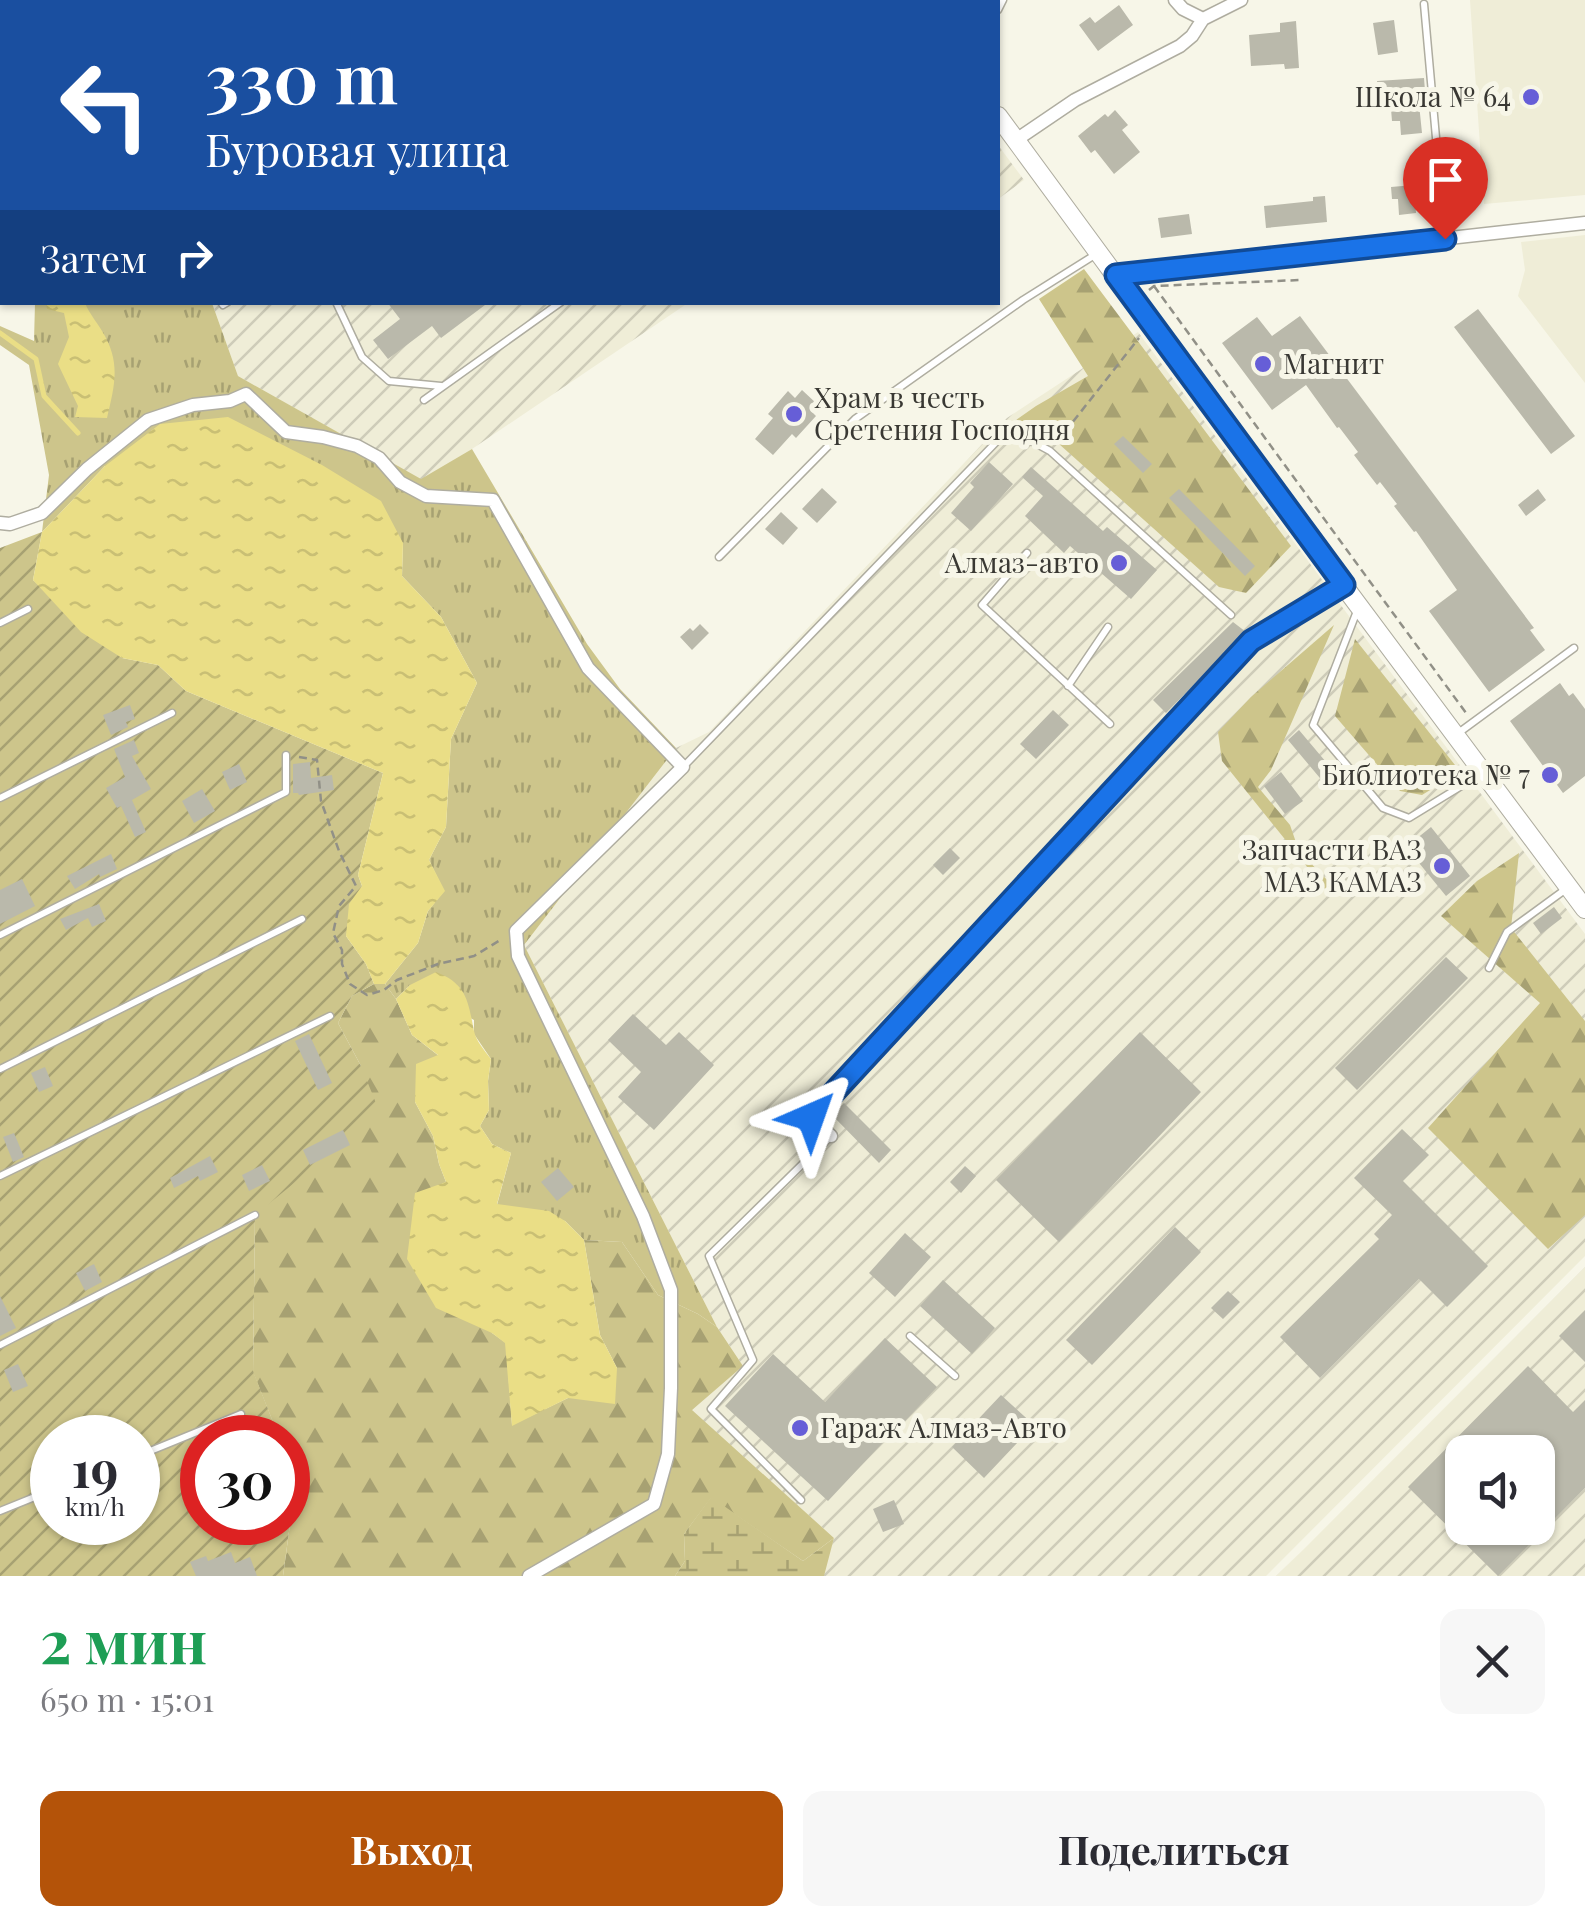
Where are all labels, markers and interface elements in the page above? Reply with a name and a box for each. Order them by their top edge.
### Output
text: 330 m [205,28,398,122]
icon: left [40,40,170,170]
place label: Школа № 64 [1355,77,1511,114]
marker: Школа № 64 [1520,86,1542,108]
text: Буровая улица [205,118,509,178]
pin [1403,137,1488,240]
icon: arrive [1418,152,1473,207]
icon: right [167,230,222,285]
text: Затем [40,232,147,283]
place label: Магнит [1283,344,1384,381]
marker: Магнит [1252,353,1274,375]
place label: Храм в честь Сретения Господня [814,378,1070,447]
marker: Храм в честь Сретения Господня [783,403,805,425]
place label: Алмаз-авто [944,543,1099,580]
marker: Алмаз-авто [1108,552,1130,574]
place label: Библиотека № 7 [1322,755,1531,792]
marker: Библиотека № 7 [1539,764,1561,786]
place label: Запчасти ВАЗ МАЗ КАМАЗ [1242,830,1422,899]
marker: Запчасти ВАЗ МАЗ КАМАЗ [1431,855,1453,877]
position arrow [759,1065,863,1169]
place label: Гараж Алмаз-Авто [820,1408,1067,1445]
speed limit sign: 30 [180,1415,310,1545]
marker: Гараж Алмаз-Авто [789,1417,811,1439]
text: 19 [72,1434,118,1501]
map controls [1445,1435,1555,1545]
button: sound [1445,1435,1555,1545]
text: km/h [65,1489,125,1522]
text: 2 мин [40,1599,207,1679]
button: close [1440,1609,1545,1714]
text: 650 m · 15:01 [40,1677,214,1720]
button: Выход [40,1791,783,1906]
button: Поделиться [803,1791,1545,1906]

